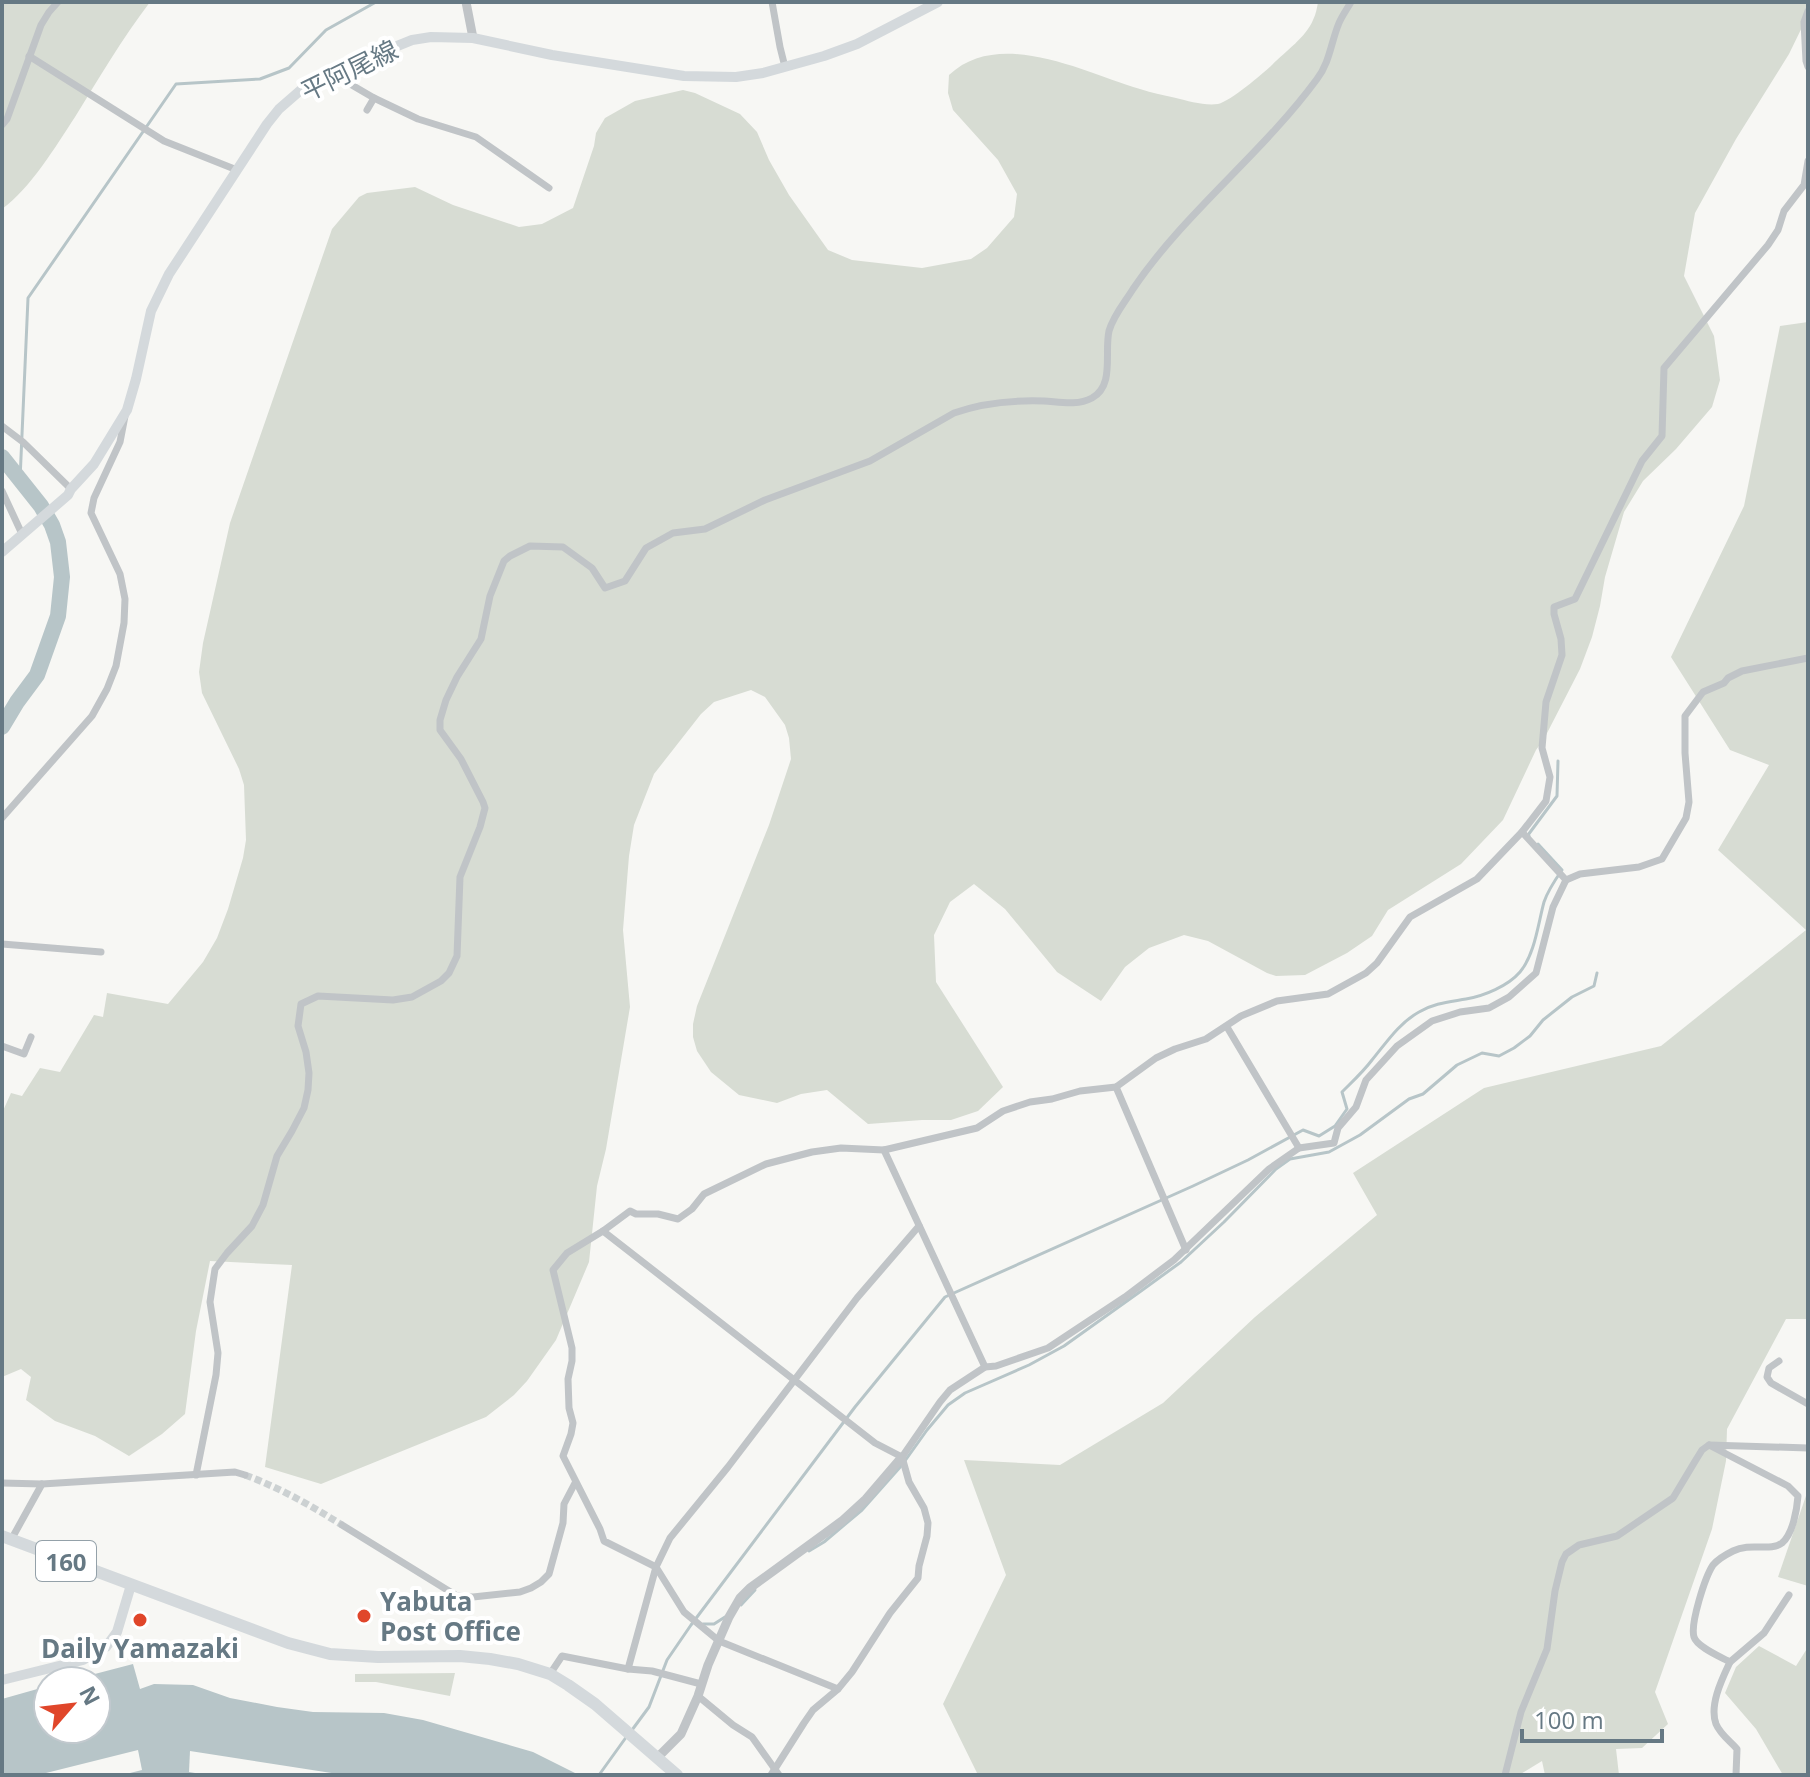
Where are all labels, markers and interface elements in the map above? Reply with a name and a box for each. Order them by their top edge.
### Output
street label: 平阿尾線 [294,31,404,109]
road number: 160 [36,1541,96,1581]
place label: Yabuta Post Office [380,1583,521,1649]
marker: Yabuta Post Office [355,1607,373,1625]
marker: Daily Yamazaki [131,1611,149,1629]
place label: Daily Yamazaki [41,1630,239,1666]
north arrow [32,1665,112,1745]
text: N [73,1680,108,1710]
scale bar [1522,1693,1662,1743]
text: 100 m [1534,1703,1604,1736]

